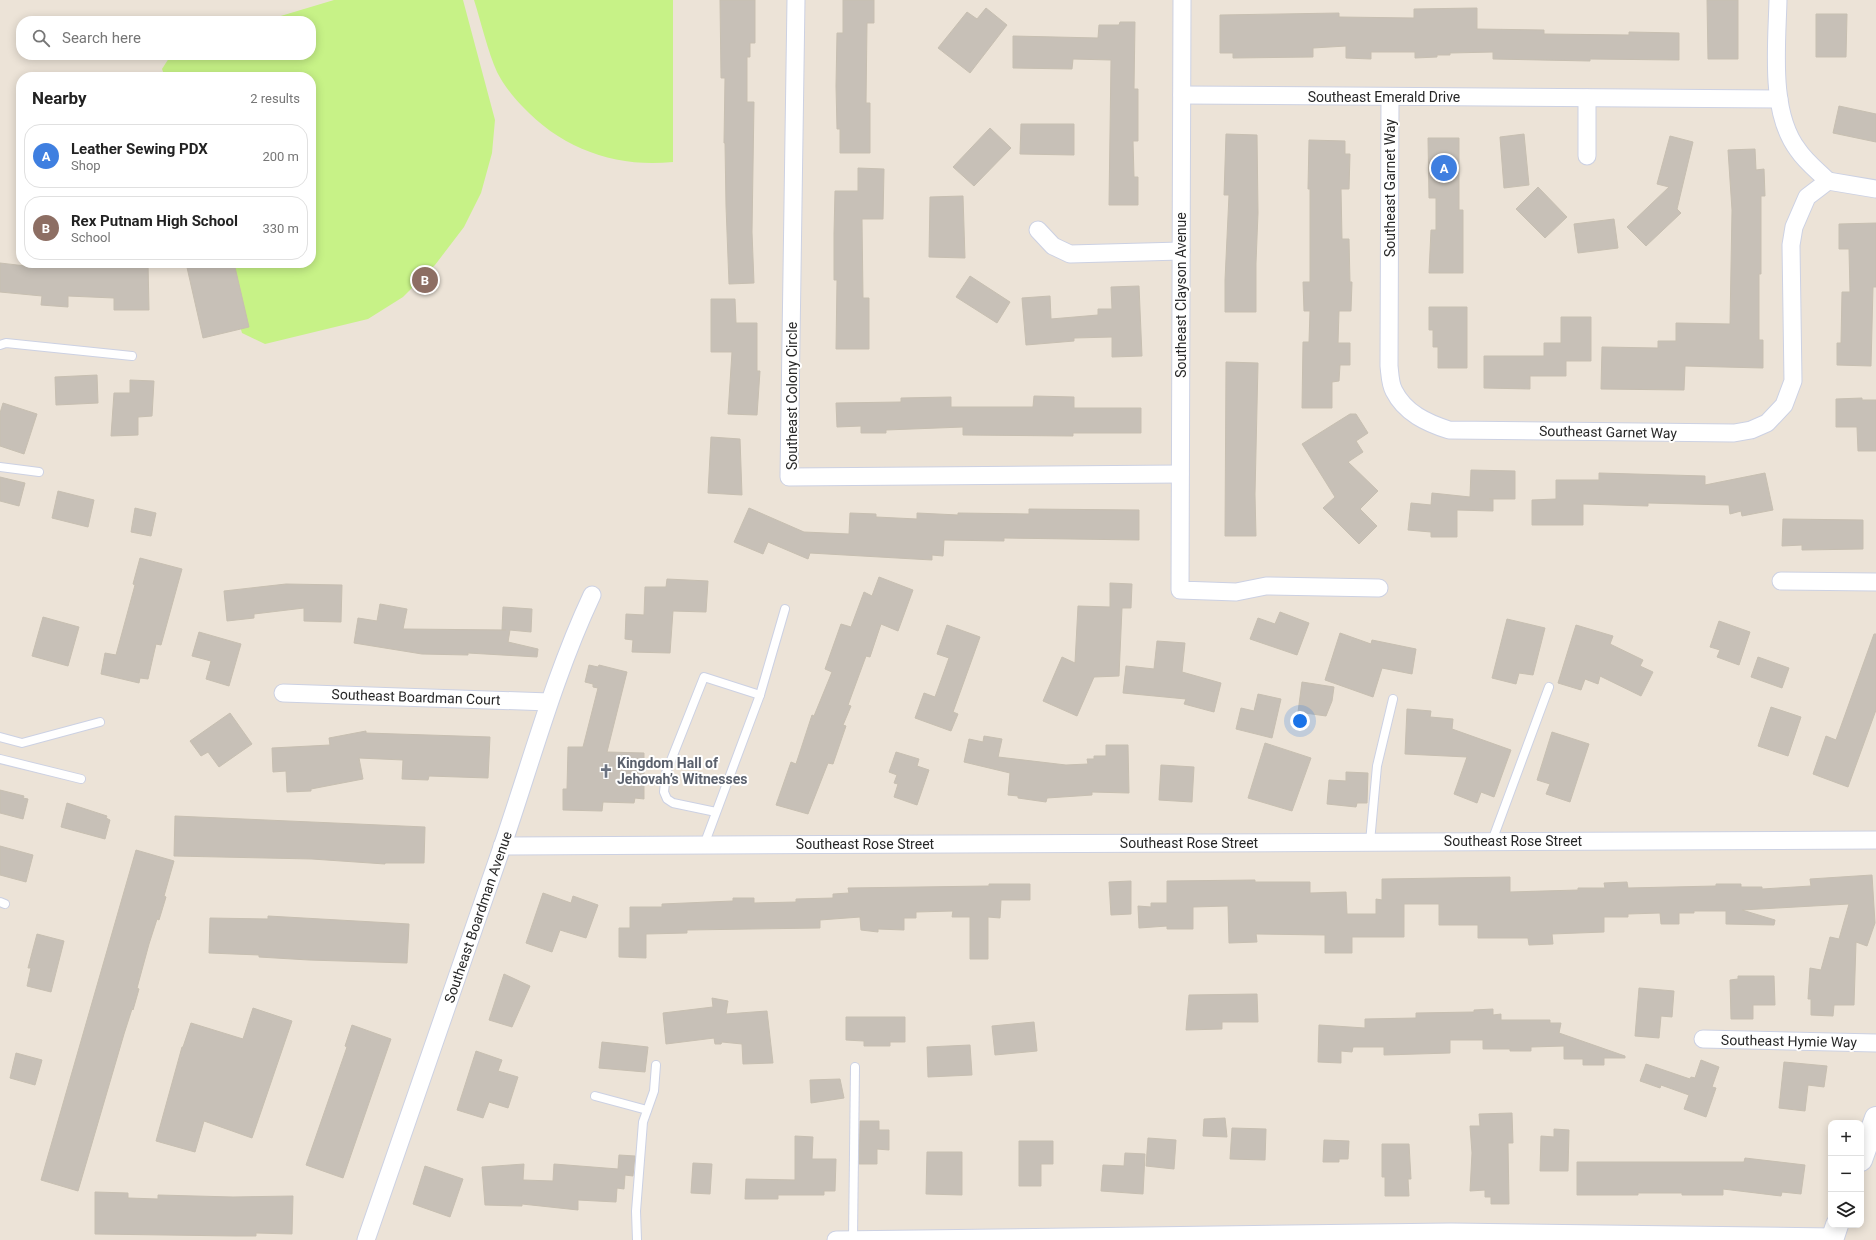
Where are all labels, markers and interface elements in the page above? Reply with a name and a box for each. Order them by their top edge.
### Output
search box [16,16,316,60]
icon: search [30,27,52,49]
text: Search here [62,29,141,47]
text: Nearby [32,88,87,108]
street label: Southeast Emerald Drive [1308,89,1460,105]
text: 2 results [250,91,300,106]
street label: Southeast Garnet Way [1382,119,1398,257]
text: Leather Sewing PDX [71,140,208,158]
text: A [42,149,50,164]
text: 200 m [262,149,299,164]
pin: A [1431,153,1457,183]
text: Shop [71,158,101,173]
text: Rex Putnam High School [71,212,238,230]
street label: Southeast Clayson Avenue [1173,212,1189,378]
text: B [42,221,50,236]
text: 330 m [262,221,299,236]
text: School [71,230,111,245]
pin: B [412,265,438,295]
street label: Southeast Colony Circle [784,322,800,470]
street label: Southeast Garnet Way [1539,423,1678,441]
street label: Southeast Boardman Court [331,686,501,708]
your location [1290,711,1310,731]
place label: Kingdom Hall of Jehovah’s Witnesses [617,755,747,787]
church icon: Kingdom Hall of Jehovah’s Witnesses [598,763,614,779]
street label: Southeast Boardman Avenue [441,829,515,1005]
street label: Southeast Rose Street [1444,833,1583,849]
street label: Southeast Rose Street [1120,835,1259,851]
street label: Southeast Rose Street [796,836,935,852]
street label: Southeast Hymie Way [1721,1032,1858,1050]
map controls [1828,1120,1864,1228]
button: + [1828,1120,1864,1156]
button: − [1828,1156,1864,1192]
button: layers [1828,1192,1864,1228]

